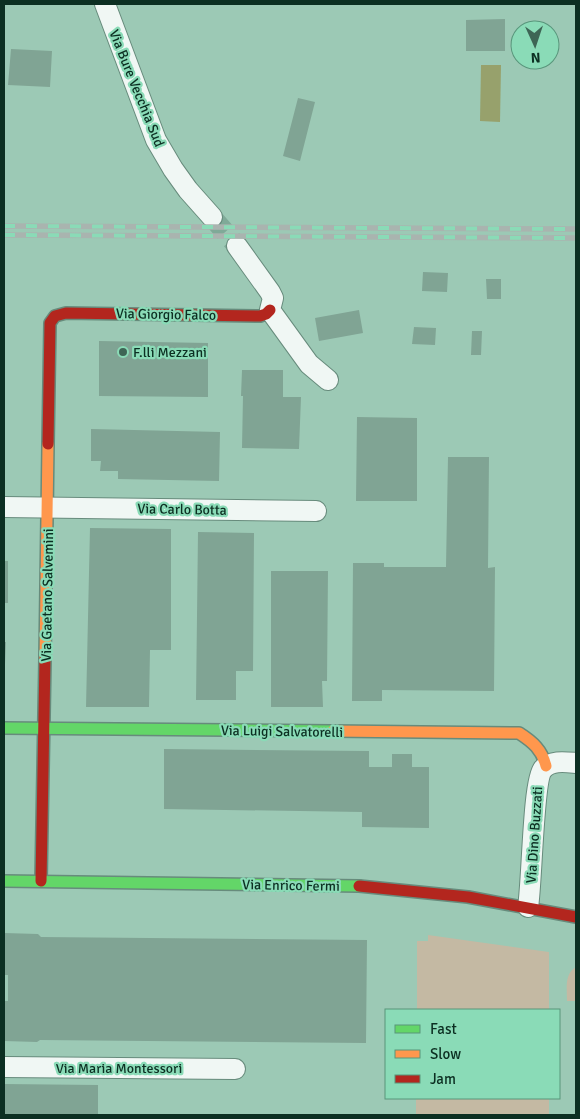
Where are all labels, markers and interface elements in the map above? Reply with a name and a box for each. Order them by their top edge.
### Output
north arrow [510,20,560,70]
street label: Via Bure Vecchia Sud [105,27,168,149]
text: N [530,49,541,66]
street label: Via Giorgio Falco [116,305,216,324]
place label: F.lli Mezzani [133,344,207,361]
marker: F.lli Mezzani [117,346,129,358]
street label: Via Carlo Botta [137,500,227,519]
street label: Via Gaetano Salvemini [38,528,57,662]
street label: Via Luigi Salvatorelli [221,722,343,741]
street label: Via Dino Buzzati [523,786,546,884]
street label: Via Enrico Fermi [242,876,340,895]
legend [385,1009,560,1099]
text: Fast [430,1020,457,1038]
text: Slow [430,1045,461,1063]
street label: Via Maria Montessori [56,1060,182,1077]
text: Jam [430,1070,456,1088]

